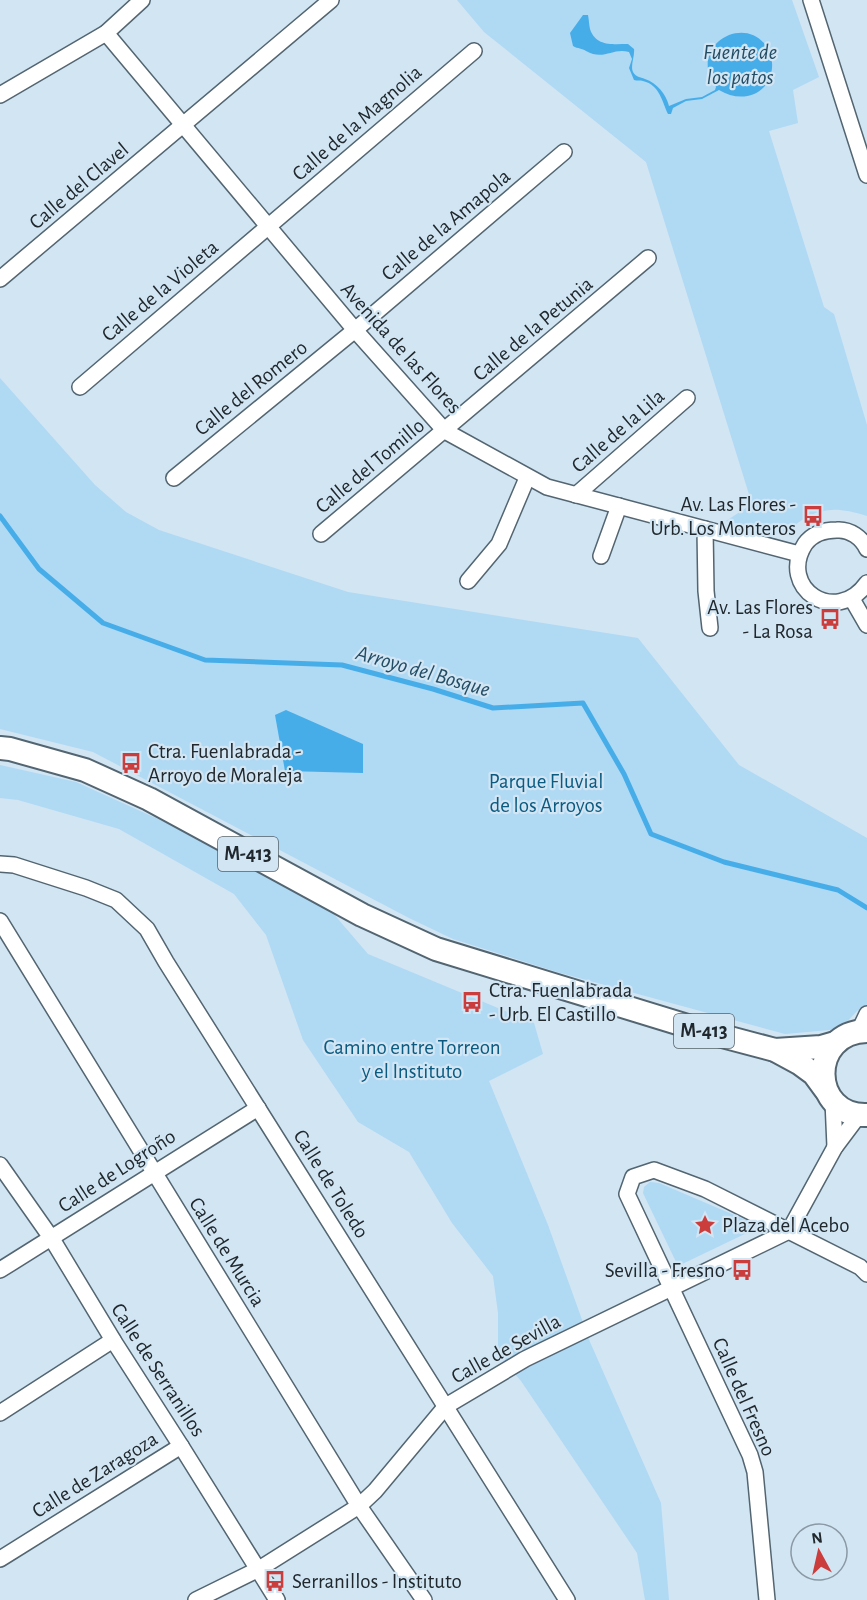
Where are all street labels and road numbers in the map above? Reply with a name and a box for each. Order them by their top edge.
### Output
street label: Calle de la Magnolia [288,61,426,185]
street label: Calle del Clavel [25,139,133,233]
street label: Calle de la Amapola [378,165,515,285]
street label: Calle de la Violeta [98,236,223,346]
street label: Calle de la Petunia [469,273,597,385]
street label: Avenida de las Flores [337,278,465,418]
street label: Calle del Romero [191,336,311,440]
street label: Calle de la Lila [568,385,669,477]
street label: Calle del Tomillo [312,415,428,517]
road number: M-413 [218,837,278,871]
road number: M-413 [674,1014,734,1048]
street label: Calle de Logroño [55,1125,179,1217]
street label: Calle de Toledo [289,1126,373,1242]
street label: Calle de Murcia [185,1194,269,1311]
street label: Calle de Serranillos [107,1299,209,1441]
street label: Calle de Sevilla [448,1310,564,1388]
street label: Calle del Fresno [709,1335,779,1459]
street label: Calle de Zaragoza [29,1428,162,1522]

